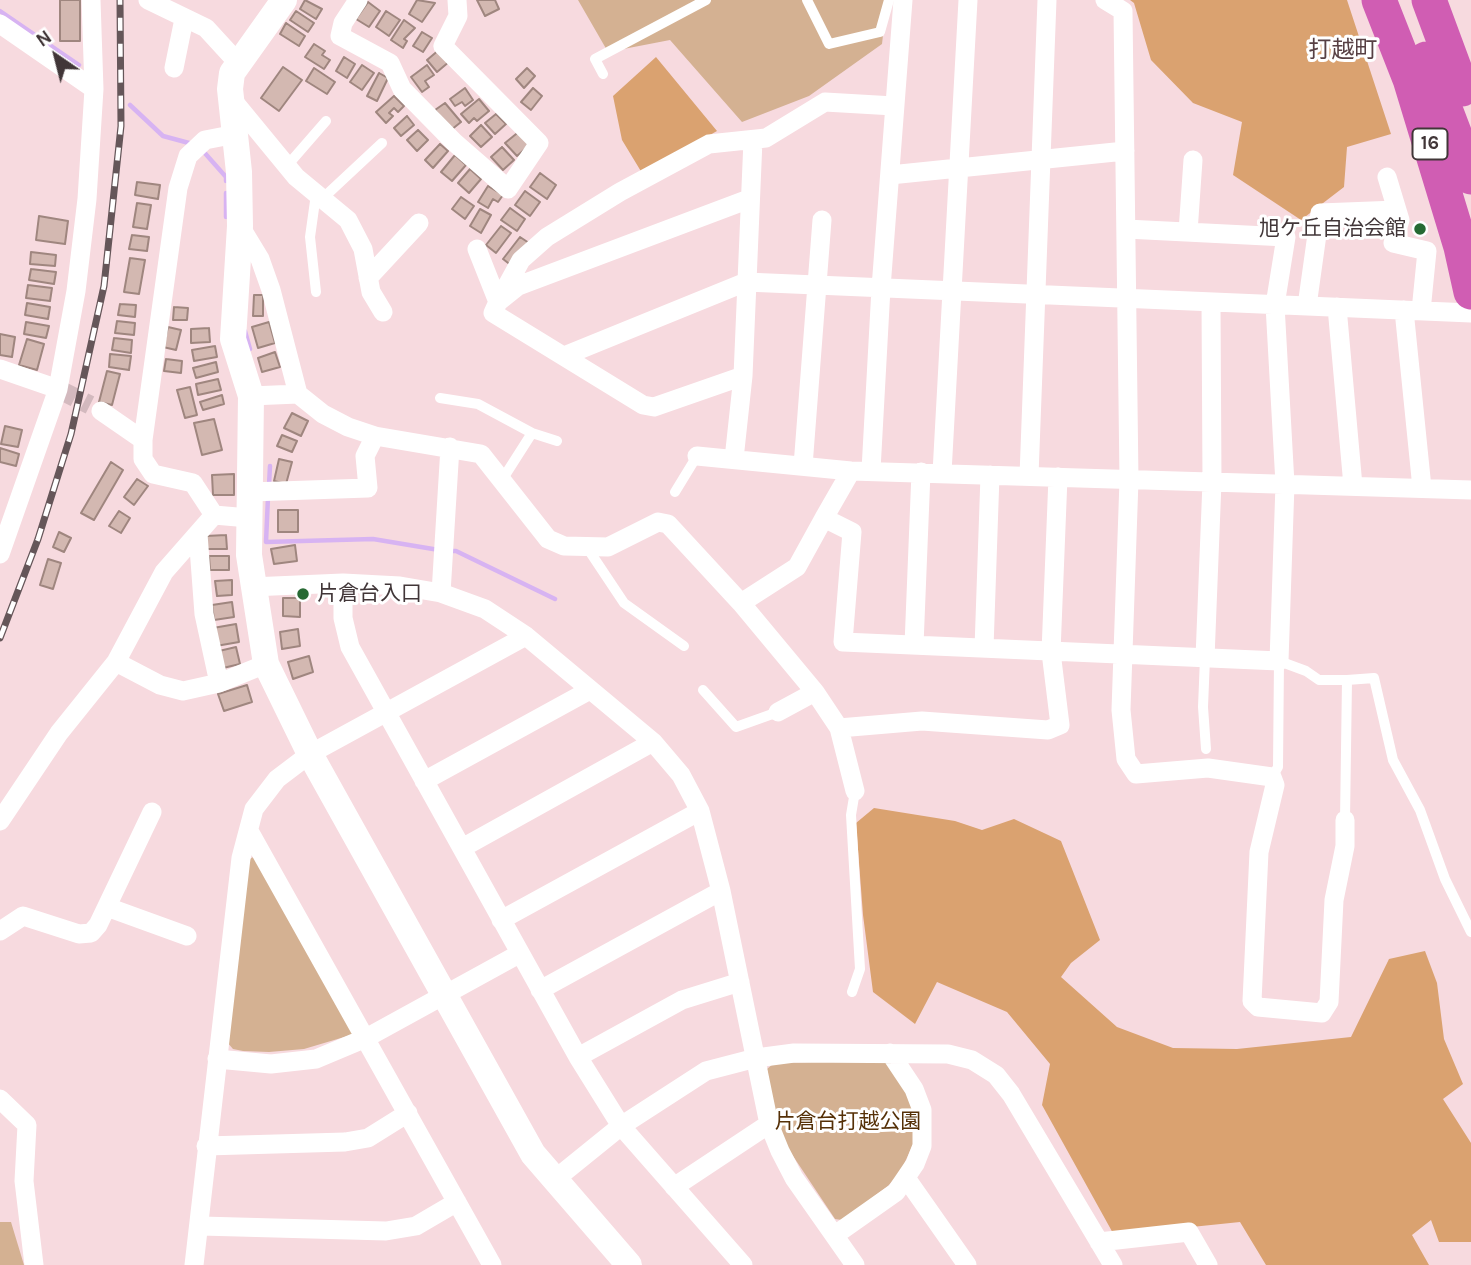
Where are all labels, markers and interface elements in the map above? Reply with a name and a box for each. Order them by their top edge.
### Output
north arrow [21,21,91,91]
text: N [32,26,56,52]
district label: 打越町 [1309,36,1377,64]
road number: 16 [1412,128,1448,160]
place label: 旭ケ丘自治会館 [1259,216,1406,242]
marker: 旭ケ丘自治会館 [1412,221,1428,237]
place label: 片倉台入口 [317,581,422,607]
marker: 片倉台入口 [295,586,311,602]
park label: 片倉台打越公園 [775,1109,921,1135]

